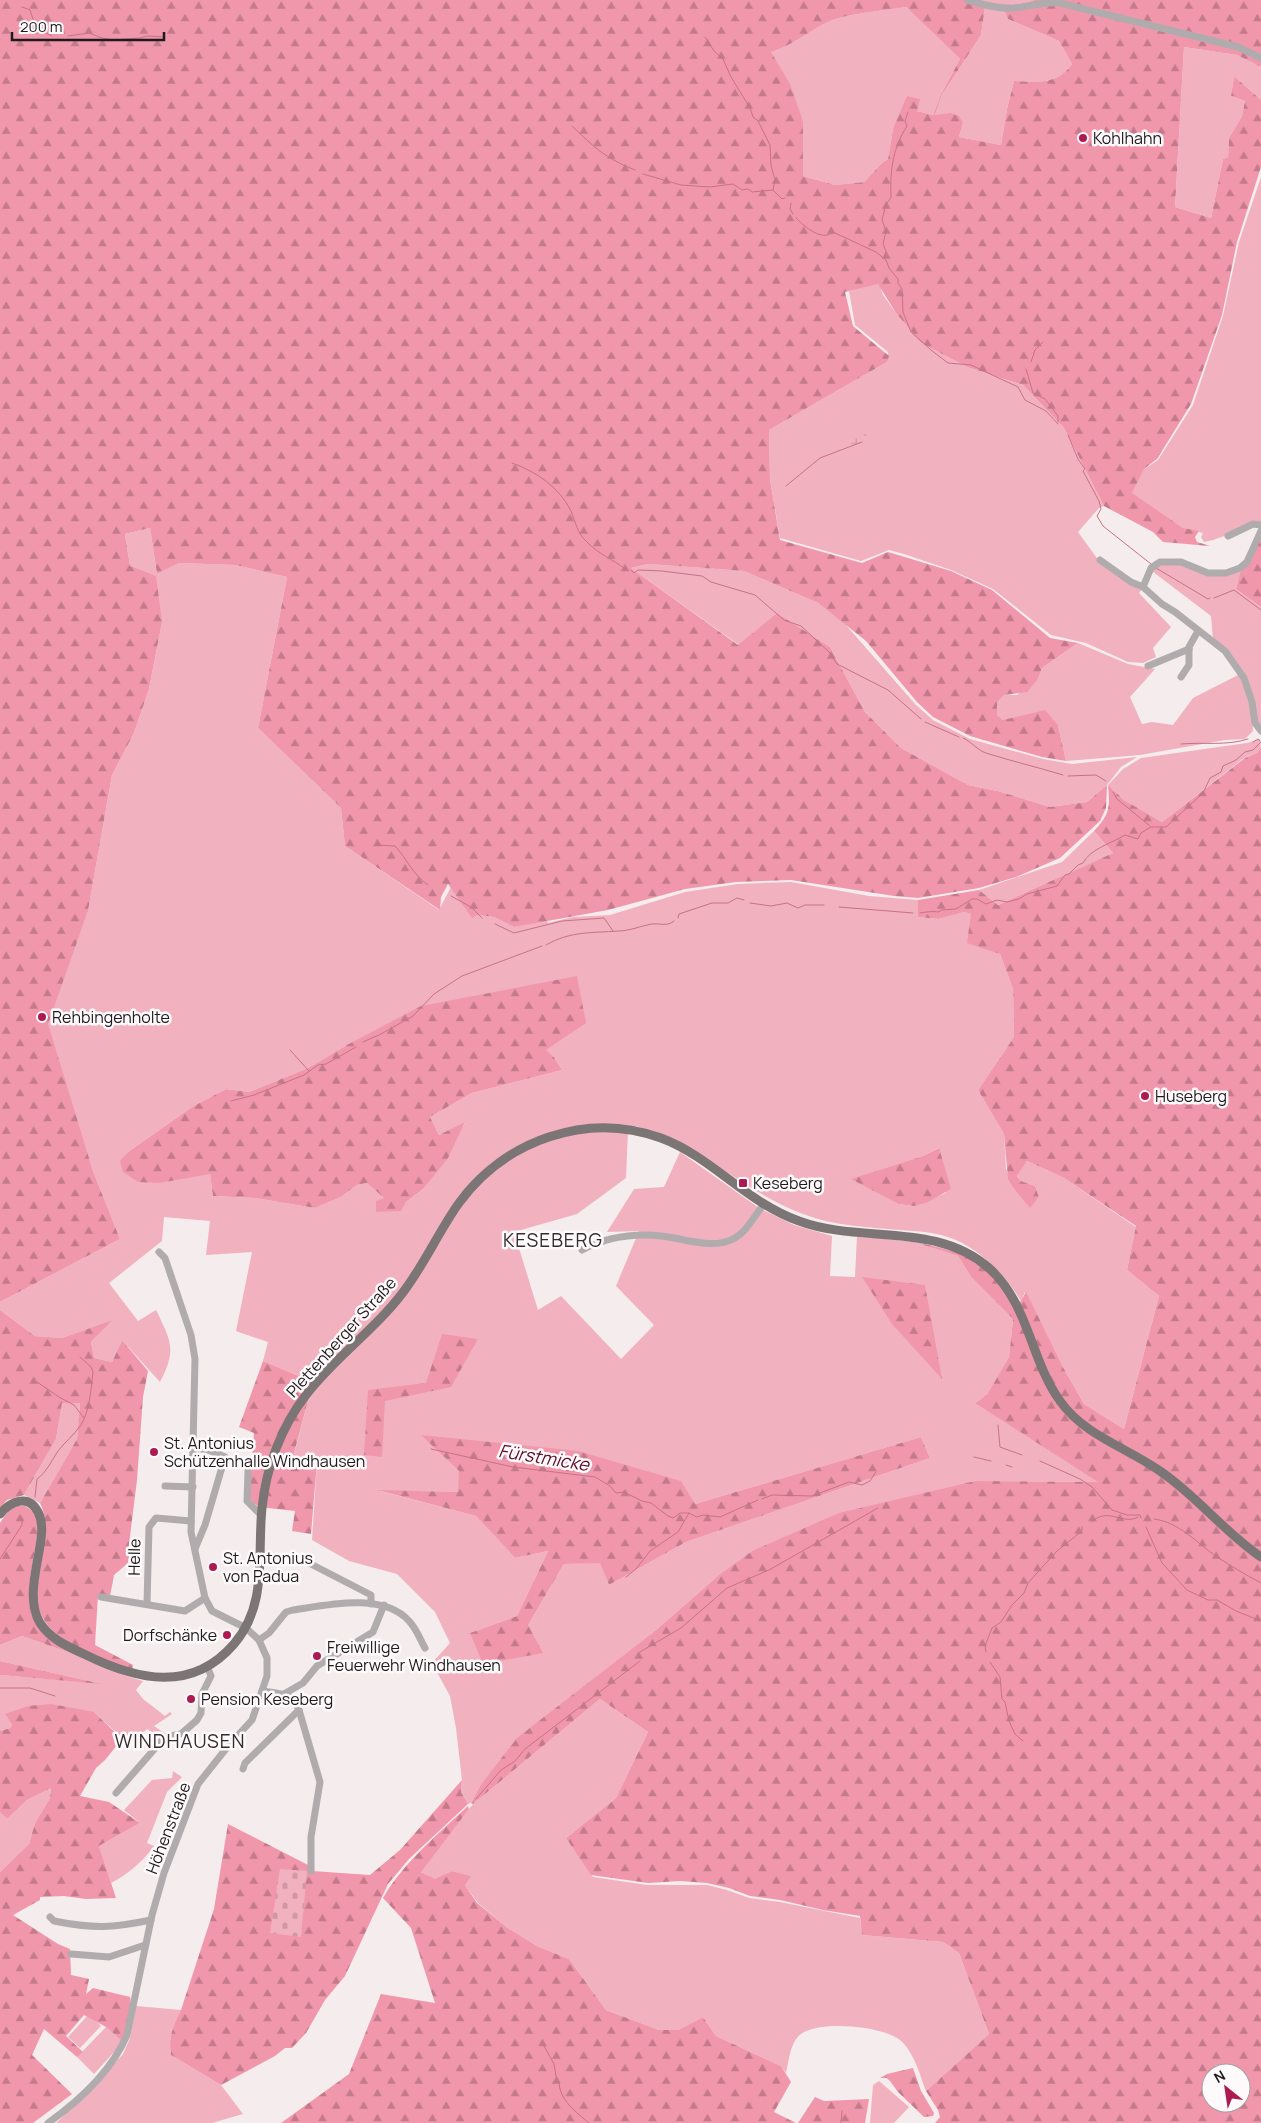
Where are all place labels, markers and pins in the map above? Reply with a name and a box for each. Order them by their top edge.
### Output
place label: Kohlhahn [1093,127,1162,149]
marker: Kohlhahn [1077,132,1089,144]
place label: Rehbingenholte [52,1006,170,1028]
marker: Rehbingenholte [36,1011,48,1023]
place label: Huseberg [1155,1085,1227,1107]
marker: Huseberg [1139,1090,1151,1102]
place label: Keseberg [753,1172,823,1194]
marker: Keseberg [737,1177,749,1189]
place label: St. Antonius Schützenhalle Windhausen [164,1432,365,1472]
marker: St. Antonius Schützenhalle Windhausen [148,1446,160,1458]
place label: St. Antonius von Padua [223,1547,313,1587]
marker: St. Antonius von Padua [207,1561,219,1573]
place label: Dorfschänke [123,1624,217,1646]
marker: Dorfschänke [221,1629,233,1641]
place label: Freiwillige Feuerwehr Windhausen [327,1636,501,1676]
marker: Freiwillige Feuerwehr Windhausen [311,1650,323,1662]
place label: Pension Keseberg [201,1688,333,1710]
marker: Pension Keseberg [185,1693,197,1705]

